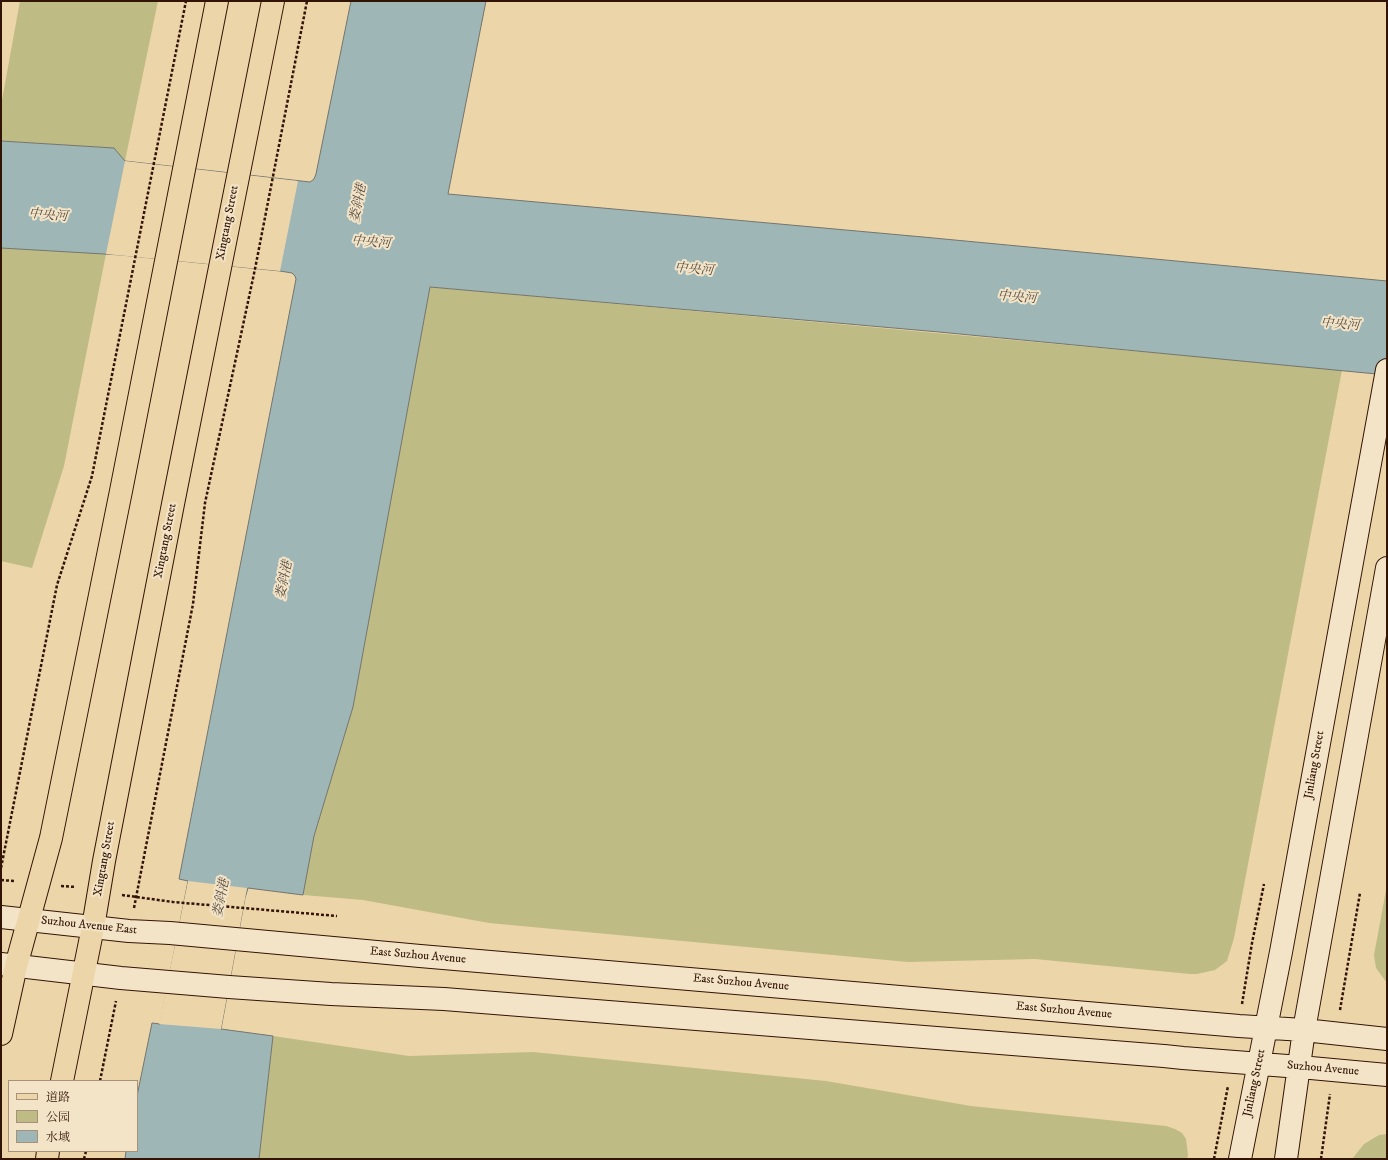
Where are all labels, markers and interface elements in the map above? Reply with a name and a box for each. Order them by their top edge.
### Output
water label: 娄斜港 [348,182,370,224]
street label: Xingtang Street [214,184,242,262]
water label: 中央河 [28,207,68,225]
water label: 中央河 [351,234,391,252]
water label: 中央河 [674,261,714,279]
water label: 中央河 [997,289,1037,307]
water label: 中央河 [1320,316,1360,334]
street label: Xingtang Street [152,502,180,580]
water label: 娄斜港 [274,559,296,601]
street label: Jinliang Street [1302,730,1328,800]
street label: Xingtang Street [91,820,119,898]
water label: 娄斜港 [211,877,233,919]
street label: Suzhou Avenue East [40,914,138,938]
street label: East Suzhou Avenue [369,945,467,967]
street label: East Suzhou Avenue [692,972,790,994]
street label: East Suzhou Avenue [1015,1000,1113,1022]
street label: Jinliang Street [1241,1048,1269,1118]
street label: Suzhou Avenue [1286,1059,1360,1079]
legend [8,1080,138,1152]
text: 道路 [46,1090,70,1105]
text: 公园 [46,1110,70,1125]
text: 水域 [46,1130,70,1145]

